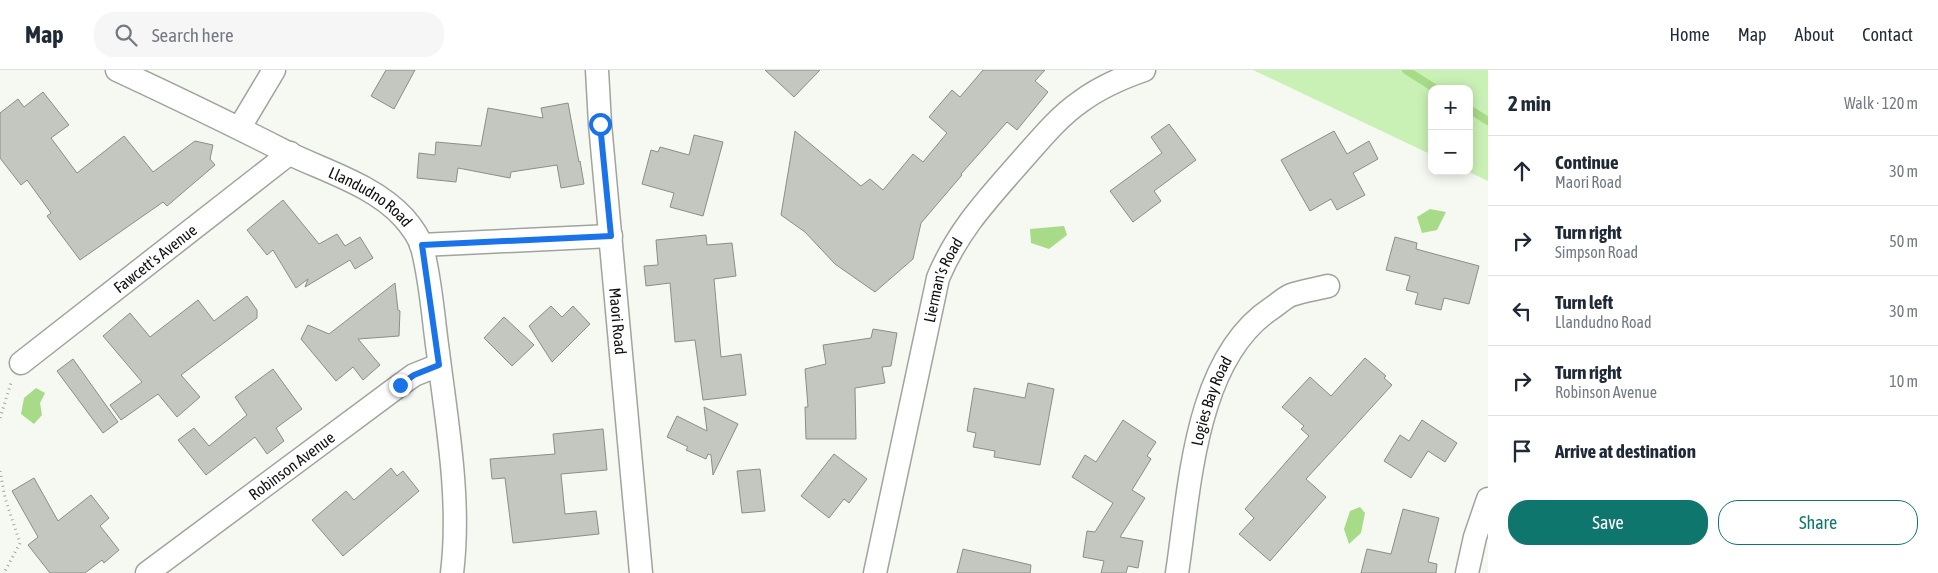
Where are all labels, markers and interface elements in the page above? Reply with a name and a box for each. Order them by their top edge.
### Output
search box [94,12,444,57]
text: Map [25,21,64,48]
icon: search [112,21,140,49]
text: Search here [152,24,234,46]
text: Home [1670,24,1710,45]
text: Map [1738,24,1767,45]
text: About [1795,24,1834,45]
text: Contact [1862,24,1913,45]
map controls [1428,85,1473,175]
button: + [1428,85,1473,130]
text: 2 min [1508,91,1551,115]
text: Walk · 120 m [1844,94,1918,112]
route start [589,113,612,136]
button: − [1428,130,1473,175]
text: Continue [1555,151,1619,173]
icon: ahead [1508,157,1536,185]
text: 30 m [1889,162,1918,180]
street label: Llandudno Road [326,163,416,230]
text: Maori Road [1555,173,1622,191]
street label: Fawcett's Avenue [110,220,200,296]
text: Turn right [1555,221,1622,243]
icon: right [1508,227,1536,255]
text: 50 m [1889,232,1918,250]
street label: Lierman's Road [920,234,966,324]
text: Simpson Road [1555,243,1638,261]
street label: Maori Road [606,287,630,355]
text: Turn left [1555,291,1613,313]
icon: left [1508,297,1536,325]
text: 30 m [1889,302,1918,320]
text: Llandudno Road [1555,313,1652,331]
street label: Logies Bay Road [1187,353,1235,447]
text: Turn right [1555,361,1622,383]
icon: right [1508,367,1536,395]
text: 10 m [1889,372,1918,390]
route end [389,374,412,397]
text: Robinson Avenue [1555,383,1657,401]
street label: Robinson Avenue [245,428,338,503]
icon: arrive [1508,437,1536,465]
text: Arrive at destination [1555,440,1696,462]
button: Save [1508,500,1708,545]
button: Share [1718,500,1918,545]

